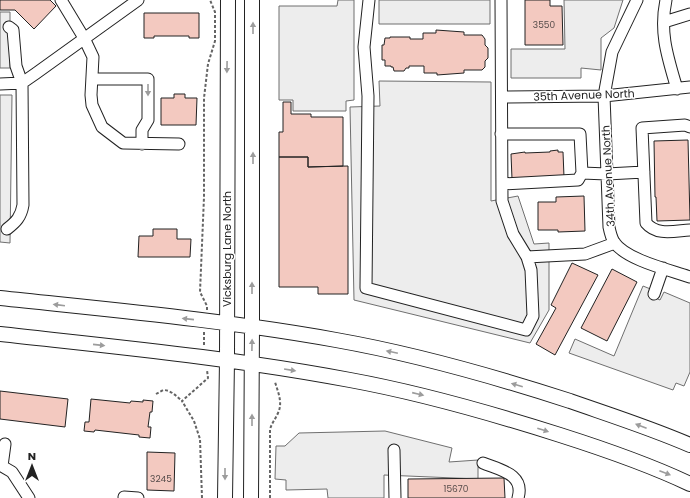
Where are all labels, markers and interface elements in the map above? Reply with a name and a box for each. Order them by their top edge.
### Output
house number: 3550 [533,19,555,31]
one-way arrow [250,21,256,34]
one-way arrow [224,61,230,74]
one-way arrow [145,84,151,97]
street label: 35th Avenue North [533,85,635,105]
street label: 34th Avenue North [597,125,619,227]
one-way arrow [250,151,256,164]
street label: Vicksburg Lane North [219,191,235,307]
one-way arrow [249,281,255,294]
one-way arrow [53,302,65,308]
one-way arrow [182,316,194,322]
one-way arrow [249,338,255,351]
one-way arrow [93,342,105,349]
one-way arrow [385,349,398,355]
one-way arrow [284,367,296,373]
one-way arrow [511,381,524,387]
one-way arrow [412,392,424,398]
one-way arrow [248,414,255,426]
one-way arrow [634,422,646,428]
one-way arrow [537,427,549,433]
north arrow [12,446,52,486]
text: N [28,448,36,464]
one-way arrow [222,468,228,481]
one-way arrow [660,471,672,477]
house number: 3245 [150,473,172,485]
house number: 15670 [444,483,469,495]

